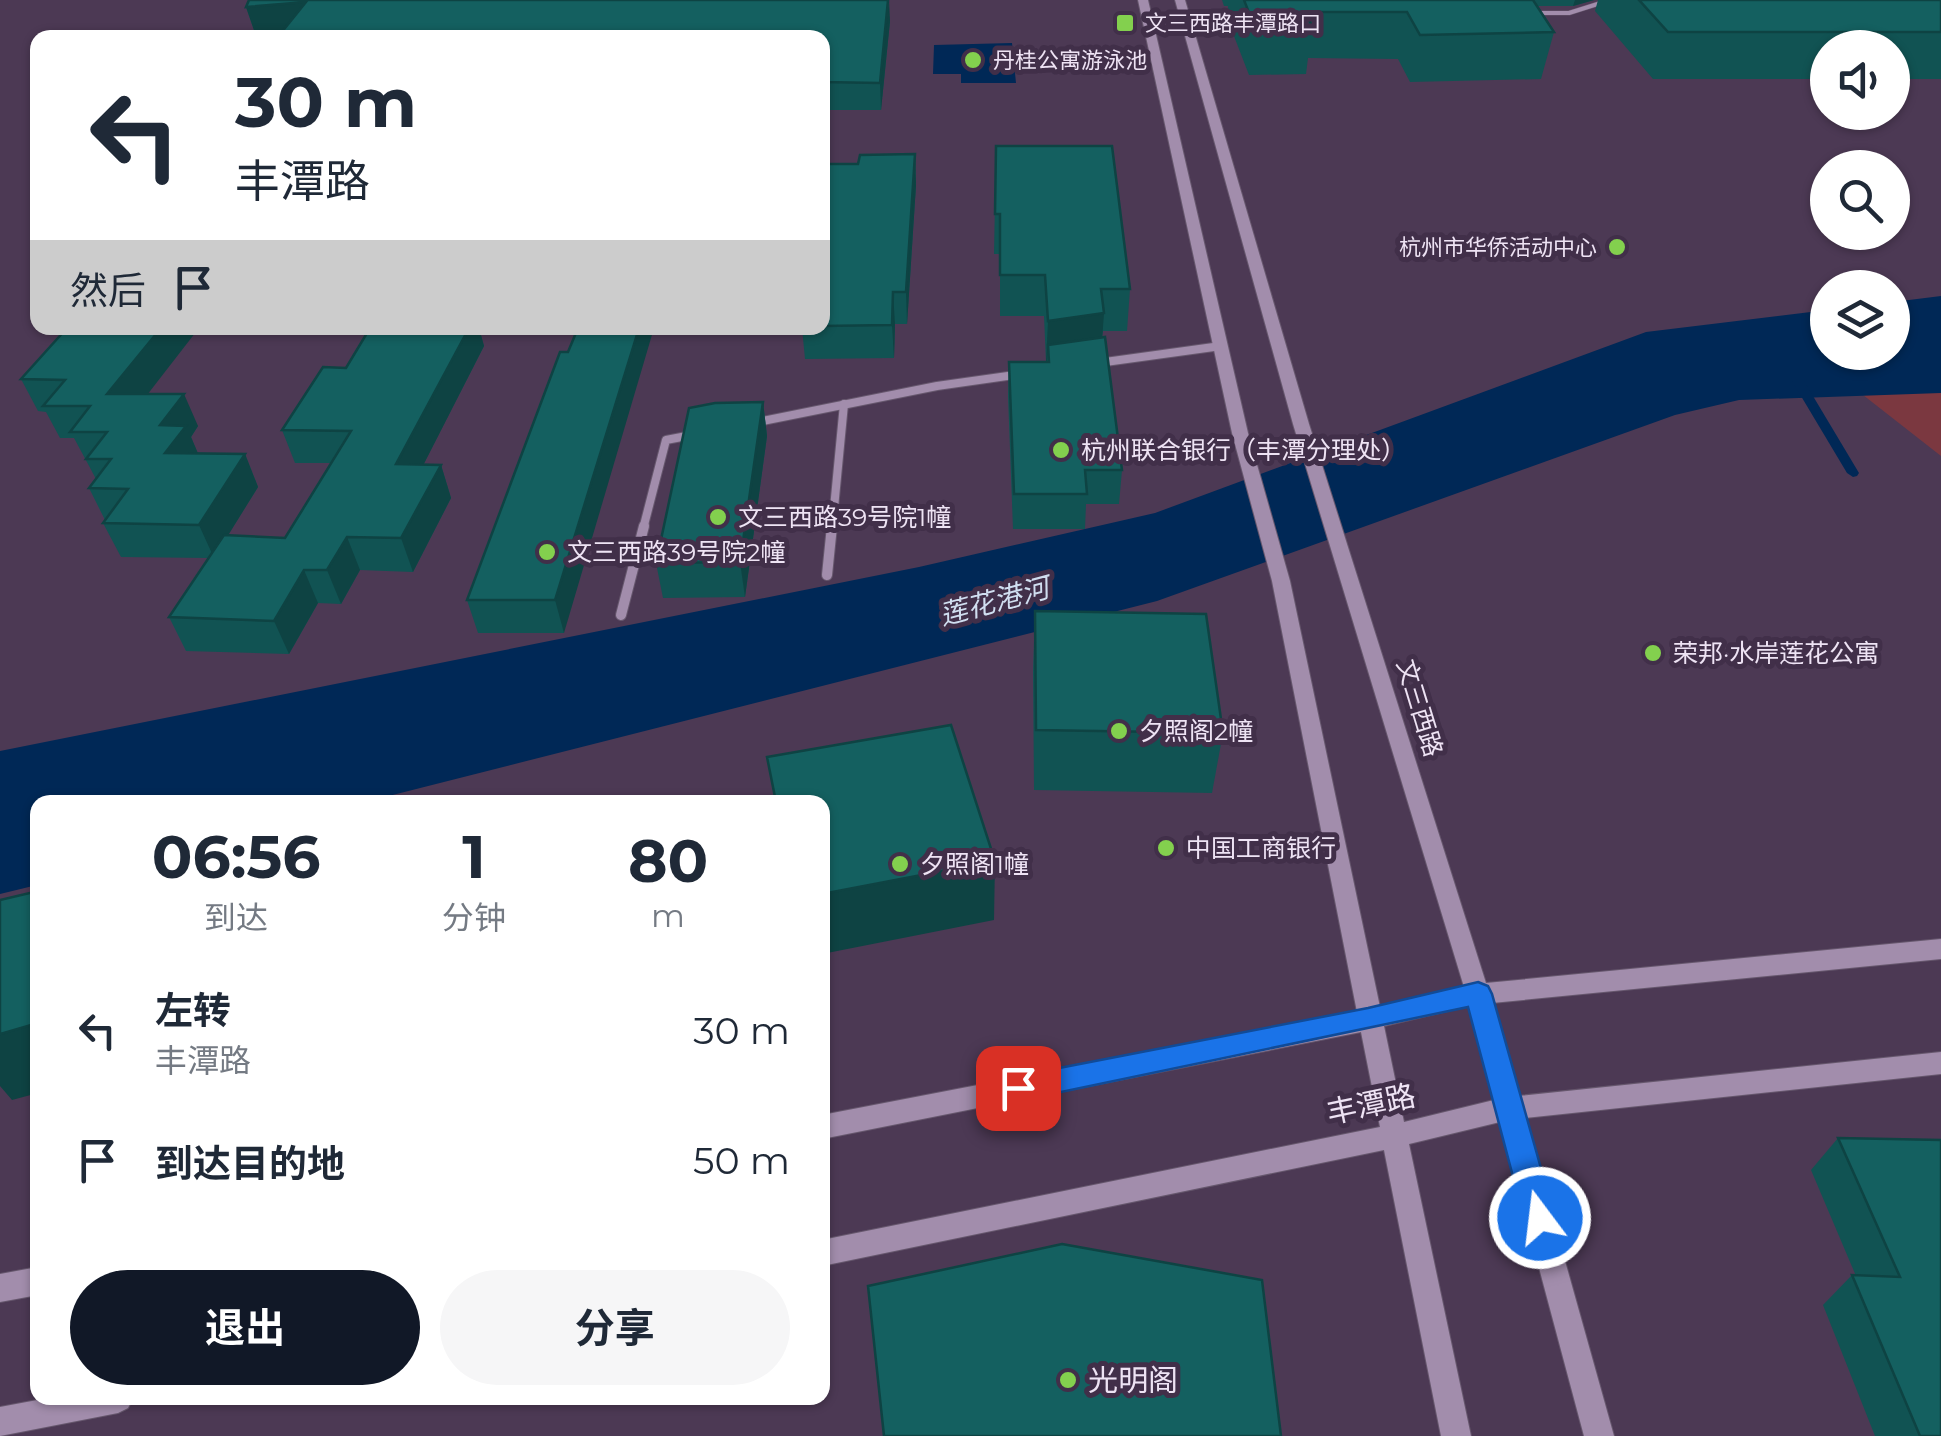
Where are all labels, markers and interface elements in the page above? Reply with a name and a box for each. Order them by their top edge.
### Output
place label: 文三西路丰潭路口 [1145,10,1321,37]
marker: 文三西路丰潭路口 [1114,12,1136,34]
map controls [1810,30,1910,370]
button: sound [1810,30,1910,130]
place label: 丹桂公寓游泳池 [993,47,1147,74]
marker: 丹桂公寓游泳池 [962,49,984,71]
text: 30 m [235,59,417,145]
icon: left [70,70,200,200]
button: search [1810,150,1910,250]
text: 丰潭路 [235,153,370,208]
place label: 杭州市华侨活动中心 [1399,234,1597,261]
marker: 杭州市华侨活动中心 [1606,236,1628,258]
icon: arrive [166,260,221,315]
text: 然后 [70,267,146,314]
button: layers [1810,270,1910,370]
place label: 杭州联合银行（丰潭分理处） [1081,435,1406,465]
marker: 杭州联合银行（丰潭分理处） [1050,439,1072,461]
place label: 文三西路39号院1幢 [738,502,951,532]
marker: 文三西路39号院1幢 [707,506,729,528]
place label: 文三西路39号院2幢 [567,537,786,567]
marker: 文三西路39号院2幢 [536,541,558,563]
water label: 莲花港河 [936,569,1057,632]
place label: 荣邦·水岸莲花公寓 [1673,638,1879,668]
marker: 荣邦·水岸莲花公寓 [1642,642,1664,664]
street label: 文三西路 [1391,656,1449,760]
place label: 夕照阁2幢 [1139,716,1253,746]
marker: 夕照阁2幢 [1108,720,1130,742]
text: 06:56 [152,820,320,893]
text: 1 [462,820,486,893]
text: 80 [628,824,708,897]
place label: 中国工商银行 [1186,833,1336,863]
marker: 中国工商银行 [1155,837,1177,859]
place label: 夕照阁1幢 [920,849,1029,879]
marker: 夕照阁1幢 [889,853,911,875]
text: m [651,896,685,935]
text: 到达 [204,898,268,937]
text: 分钟 [442,898,506,937]
text: 左转 [155,987,231,1034]
icon: left [70,1003,125,1058]
text: 30 m [693,1007,790,1054]
text: 丰潭路 [155,1041,251,1080]
pin [976,1046,1061,1131]
icon: arrive [991,1061,1046,1116]
street label: 丰潭路 [1323,1077,1419,1131]
icon: arrive [70,1133,125,1188]
text: 50 m [693,1137,790,1184]
text: 到达目的地 [155,1140,345,1187]
position arrow [1488,1166,1592,1270]
button: 退出 [70,1270,420,1385]
button: 分享 [440,1270,790,1385]
place label: 光明阁 [1088,1362,1178,1399]
marker: 光明阁 [1057,1369,1079,1391]

